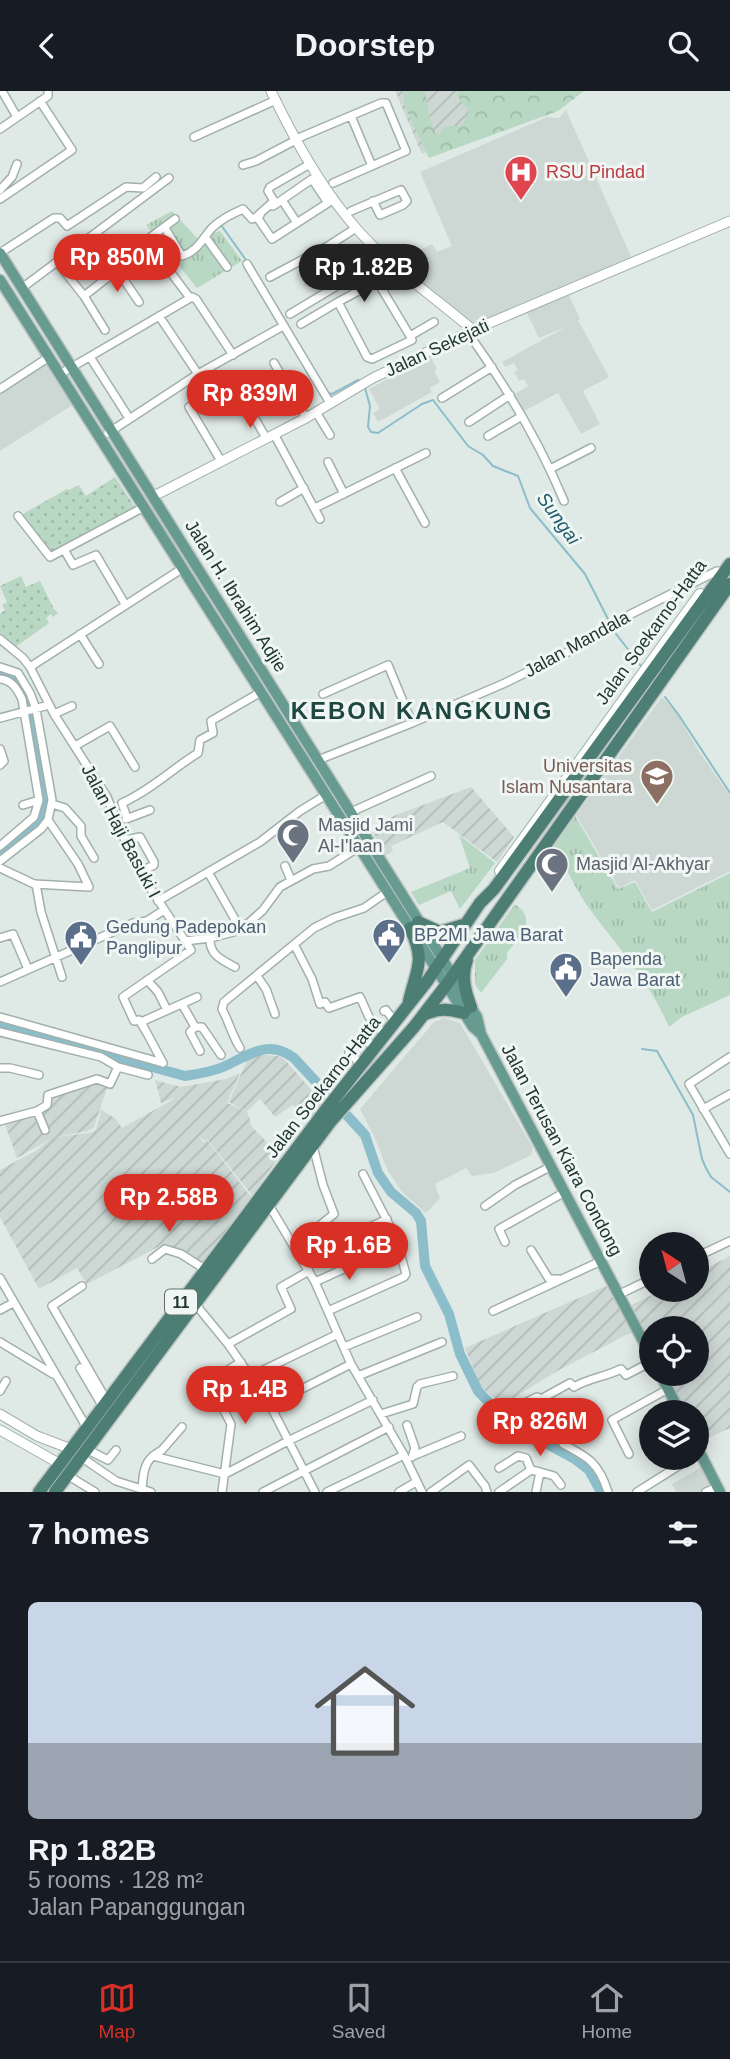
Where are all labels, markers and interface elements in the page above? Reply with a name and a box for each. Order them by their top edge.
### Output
icon: back [28,27,66,65]
text: Doorstep [295,27,435,63]
icon: search [664,27,702,65]
hospital icon: RSU Pindad [502,153,540,202]
place label: RSU Pindad [546,162,645,182]
pin: Rp 850M [52,235,182,294]
text: Rp 850M [70,244,164,270]
pin: Rp 1.82B [292,245,436,304]
text: Rp 1.82B [315,254,413,280]
street label: Jalan Sekejati [382,315,492,381]
pin: Rp 839M [185,371,315,430]
text: Rp 839M [203,380,297,406]
water label: Sungai [533,488,585,549]
street label: Jalan H. Ibrahim Adjie [181,516,291,676]
street label: Jalan Soekarno-Hatta [592,555,711,708]
street label: Jalan Mandala [521,606,634,681]
district label: KEBON KANGKUNG [291,697,553,724]
place label: Universitas Islam Nusantara [501,756,633,797]
school or university icon: Universitas Islam Nusantara [638,757,676,806]
street label: Jalan Haji Basuki I [77,761,165,901]
place label: Masjid Jami Al-I'laan [318,815,413,856]
mosque icon: Masjid Jami Al-I'laan [274,816,312,865]
mosque icon: Masjid Al-Akhyar [533,845,571,894]
place label: Masjid Al-Akhyar [576,854,710,874]
public building icon: BP2MI Jawa Barat [370,916,408,965]
place label: Gedung Padepokan Panglipur [106,917,266,958]
public building icon: Gedung Padepokan Panglipur [62,918,100,967]
place label: BP2MI Jawa Barat [414,925,563,945]
place label: Bapenda Jawa Barat [590,949,680,990]
public building icon: Bapenda Jawa Barat [547,950,585,999]
street label: Jalan Soekarno-Hatta [262,1011,385,1162]
street label: Jalan Terusan Kiara Condong [498,1041,626,1259]
pin: Rp 2.58B [97,1175,241,1234]
text: Rp 2.58B [120,1184,218,1210]
pin: Rp 1.6B [284,1223,414,1282]
text: Rp 1.6B [306,1232,392,1258]
north arrow [639,1232,709,1302]
map controls [639,1232,709,1470]
road number: 11 [165,1289,197,1315]
button: locate [639,1316,709,1386]
pin: Rp 1.4B [180,1367,310,1426]
text: Rp 1.4B [202,1376,288,1402]
pin: Rp 826M [475,1399,605,1458]
button: layers [639,1400,709,1470]
text: Rp 826M [493,1408,587,1434]
icon: filters [664,1515,702,1553]
text: 7 homes [28,1517,150,1550]
icon: home [302,1648,428,1774]
text: Rp 1.82B [28,1833,156,1866]
text: 5 rooms · 128 m² [28,1867,203,1893]
text: Jalan Papanggungan [28,1894,245,1920]
tab: Map [98,1979,136,2043]
tab: Saved [332,1979,386,2043]
tab: Home [581,1979,632,2043]

